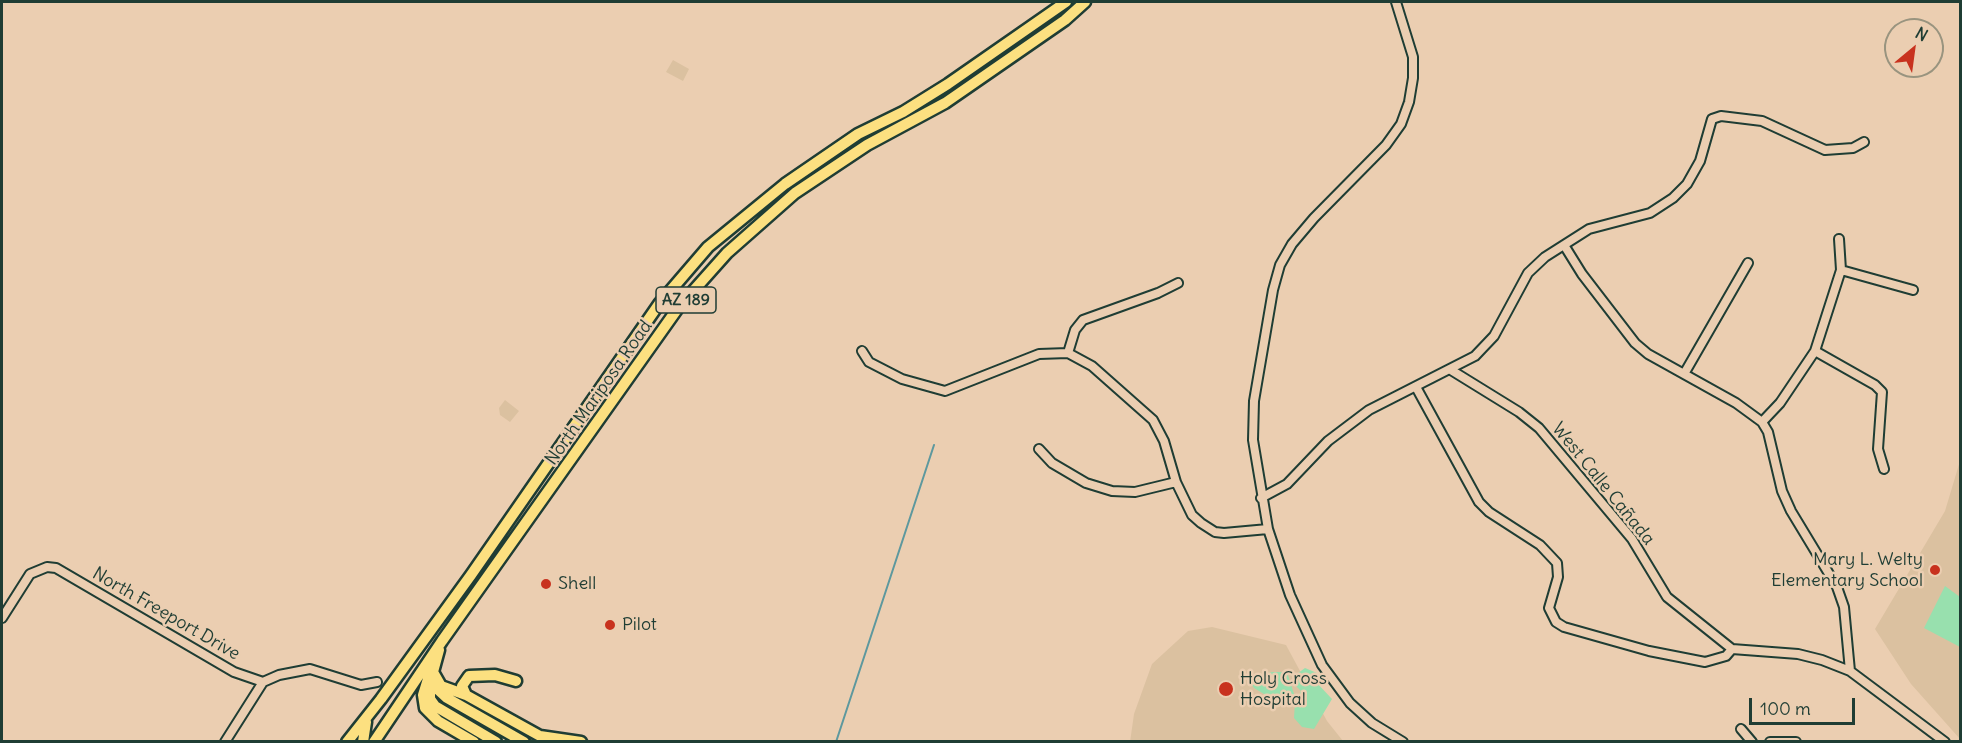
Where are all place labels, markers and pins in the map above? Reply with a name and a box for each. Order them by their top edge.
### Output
place label: Mary L. Welty Elementary School [1771,549,1923,592]
marker: Mary L. Welty Elementary School [1928,563,1942,577]
place label: Shell [558,573,596,595]
marker: Shell [539,577,553,591]
place label: Pilot [622,614,657,636]
marker: Pilot [603,618,617,632]
place label: Holy Cross Hospital [1240,668,1327,710]
marker: Holy Cross Hospital [1217,680,1235,698]

